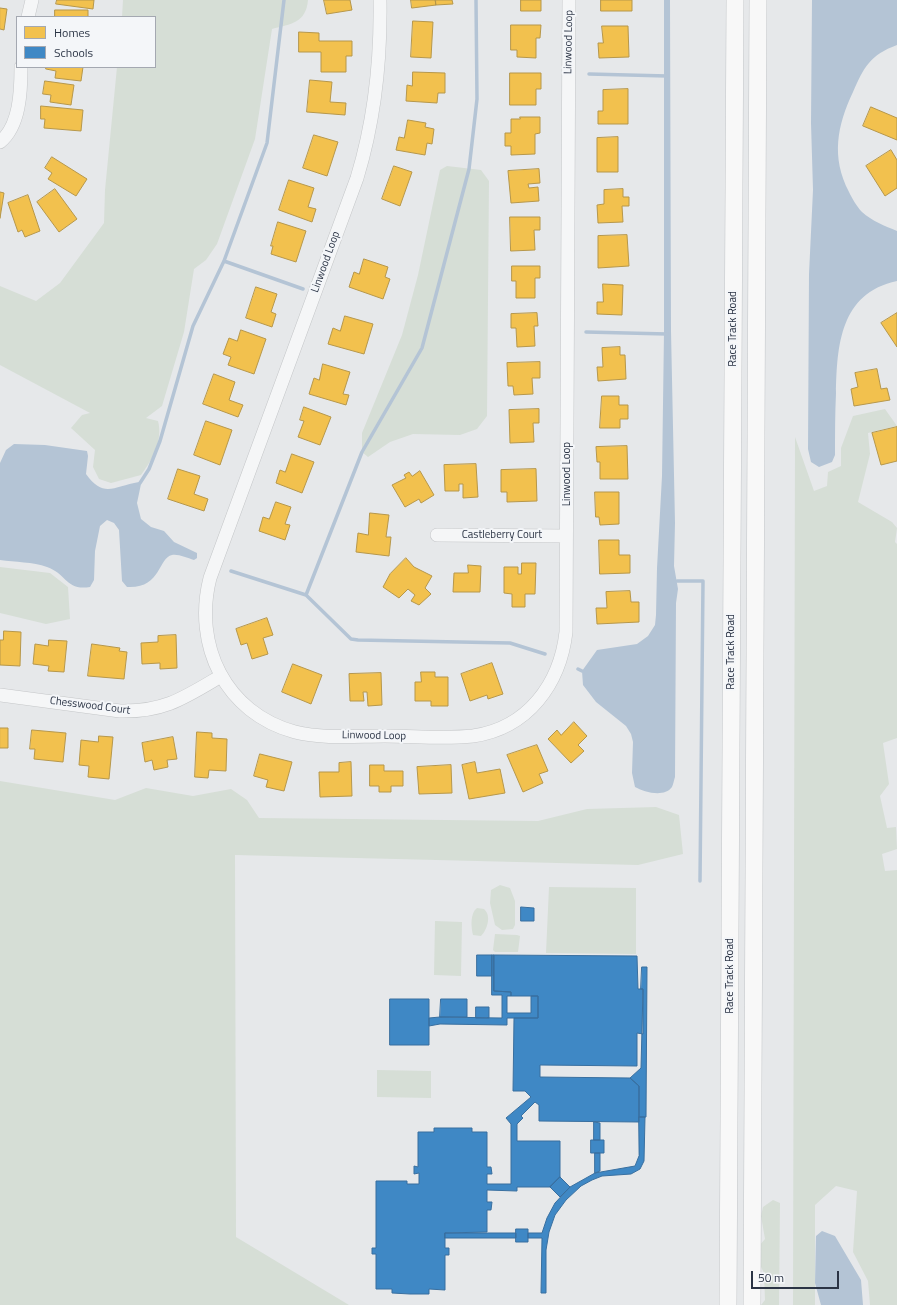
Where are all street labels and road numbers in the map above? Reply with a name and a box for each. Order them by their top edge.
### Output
street label: Linwood Loop [562,10,576,74]
street label: Linwood Loop [309,230,343,294]
street label: Race Track Road [726,291,740,367]
street label: Linwood Loop [560,442,574,506]
street label: Castleberry Court [462,528,542,542]
street label: Race Track Road [724,614,738,690]
street label: Chesswood Court [49,695,131,717]
street label: Linwood Loop [342,729,406,743]
street label: Race Track Road [723,938,737,1014]

